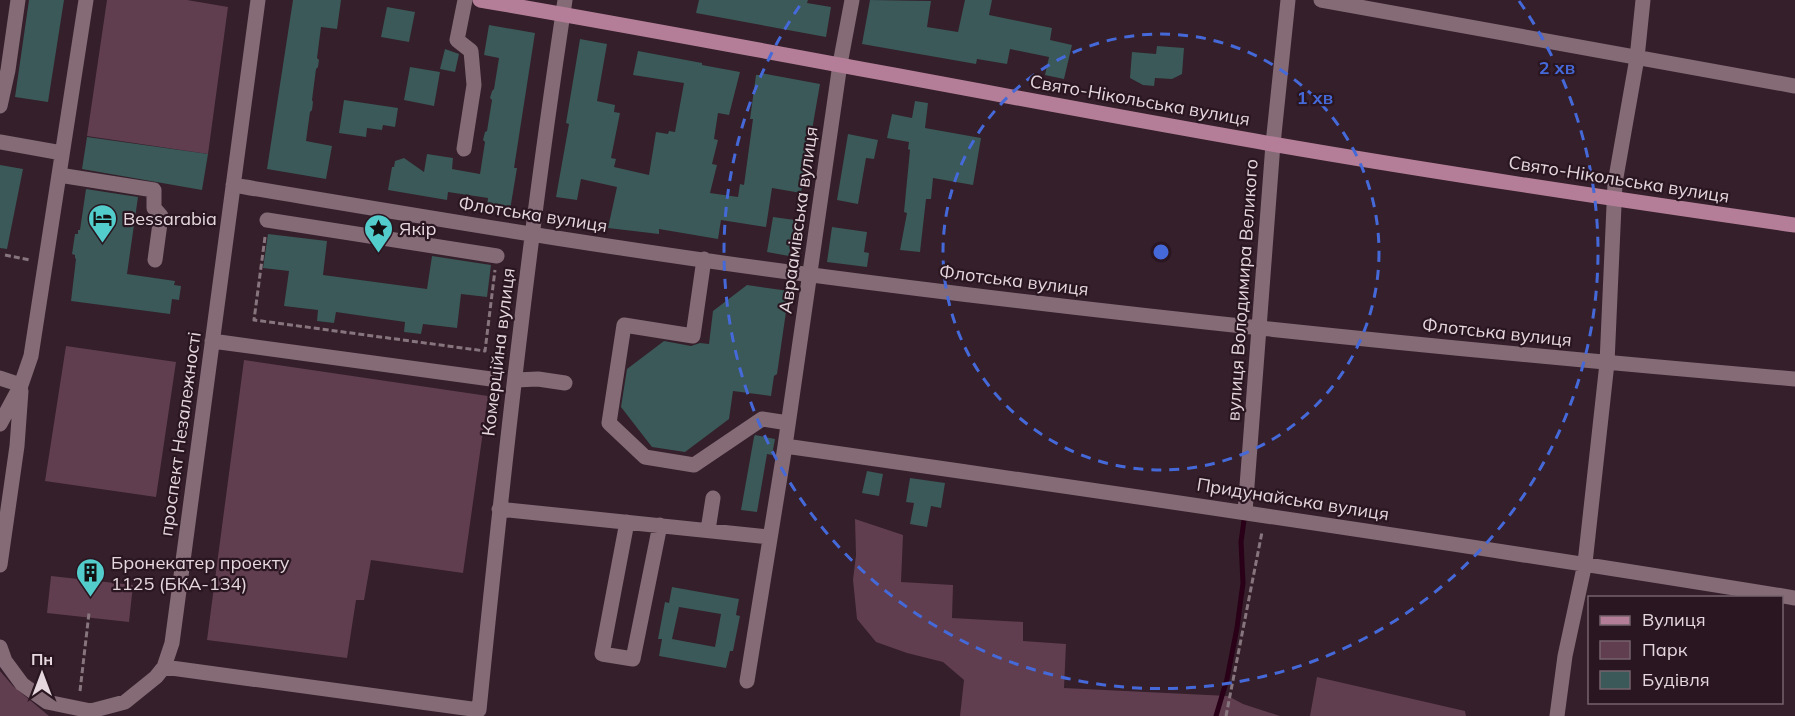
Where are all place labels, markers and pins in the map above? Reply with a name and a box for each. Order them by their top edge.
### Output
hotel icon: Bessarabia [86,202,118,244]
place label: Bessarabia [123,207,217,230]
place icon: Якір [362,212,394,254]
place label: Якір [399,217,437,240]
centre of rings [1151,242,1171,262]
place label: Бронекатер проекту 1125 (БКА-134) [111,551,290,595]
building icon: Бронекатер проекту 1125 (БКА-134) [74,556,106,598]

